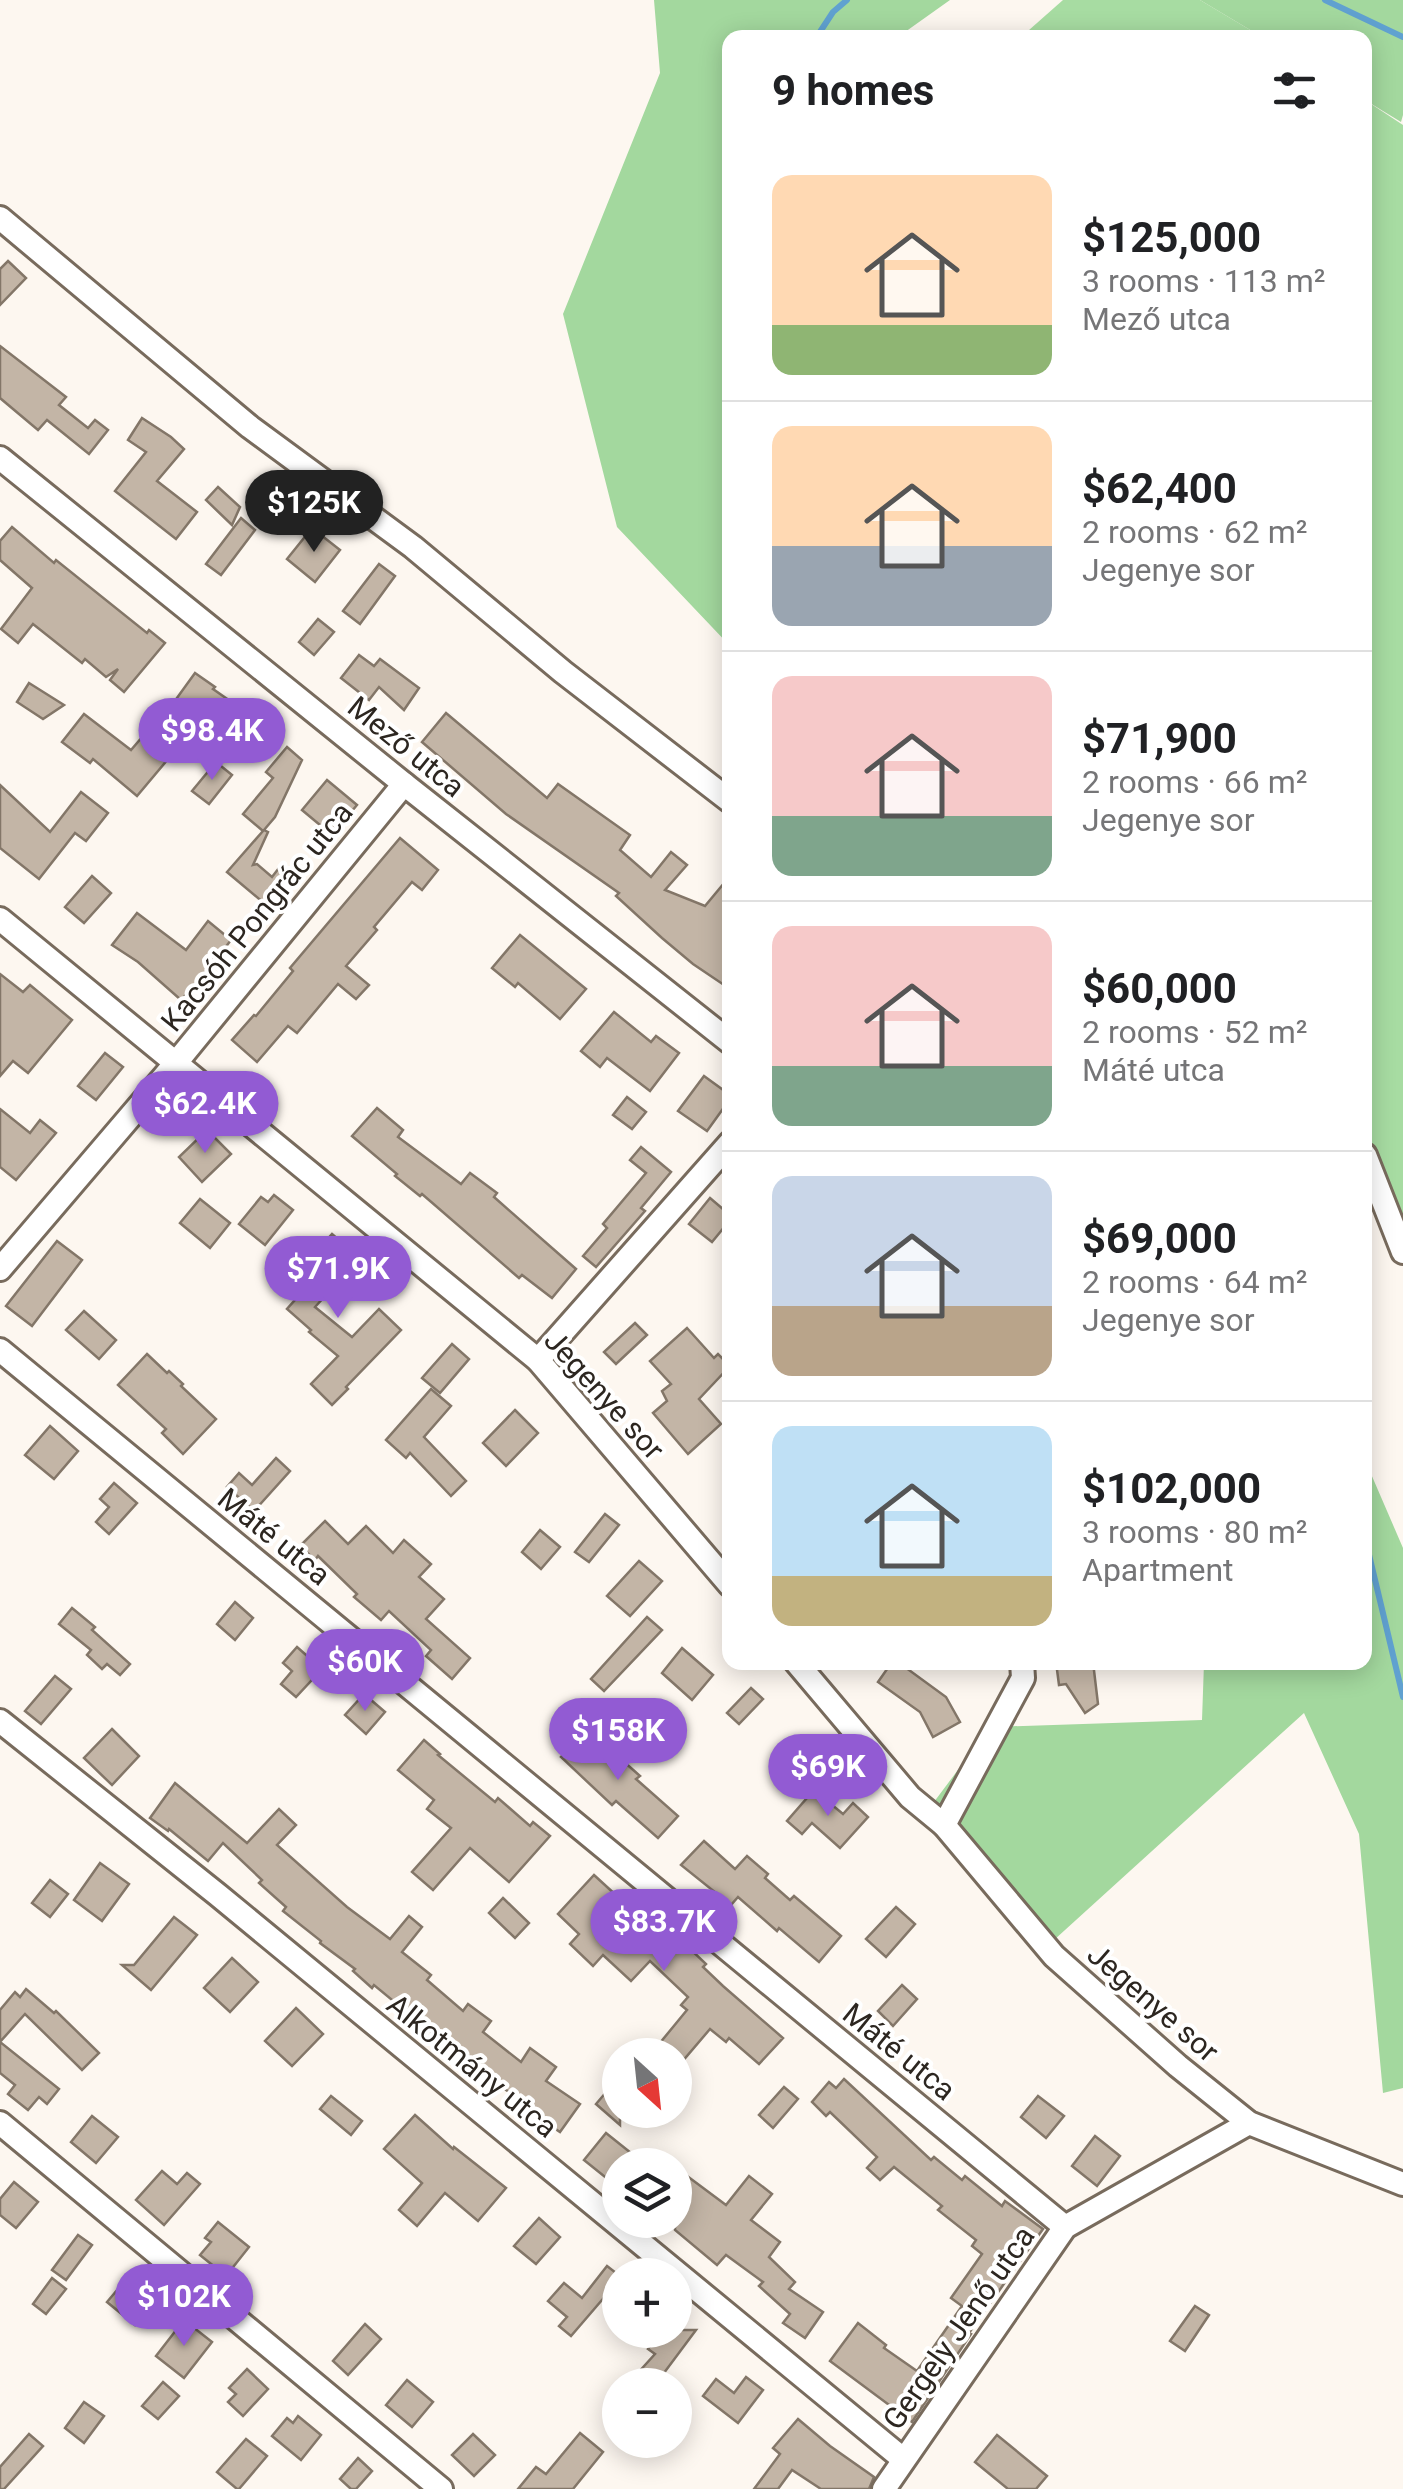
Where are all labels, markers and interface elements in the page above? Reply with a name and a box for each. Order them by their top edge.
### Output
icon: filters [1267,63,1322,118]
text: 9 homes [772,66,934,115]
text: $125,000 [1082,213,1261,262]
icon: home [852,215,972,335]
text: 3 rooms · 113 m² [1082,262,1325,300]
text: Mező utca [1082,300,1231,338]
text: $62,400 [1082,464,1237,513]
icon: home [852,466,972,586]
pin: $125K [244,470,384,555]
text: $125K [267,483,361,521]
text: 2 rooms · 62 m² [1082,513,1307,551]
text: Jegenye sor [1082,551,1255,589]
street label: Mező utca [341,689,472,804]
pin: $98.4K [131,698,293,783]
text: $98.4K [160,711,264,749]
text: $71,900 [1082,714,1237,763]
icon: home [852,716,972,836]
text: 2 rooms · 66 m² [1082,763,1307,801]
street label: Kacsóh Pongrác utca [154,795,360,1038]
text: Jegenye sor [1082,801,1255,839]
text: $60,000 [1082,964,1237,1013]
icon: home [852,966,972,1086]
text: 2 rooms · 52 m² [1082,1013,1307,1051]
text: Máté utca [1082,1051,1225,1089]
pin: $62.4K [124,1071,286,1156]
text: $62.4K [153,1084,257,1122]
text: $69,000 [1082,1214,1237,1263]
icon: home [852,1216,972,1336]
pin: $71.9K [257,1236,419,1321]
text: $71.9K [286,1249,390,1287]
text: 2 rooms · 64 m² [1082,1263,1307,1301]
text: Jegenye sor [1082,1301,1255,1339]
street label: Jegenye sor [537,1323,672,1467]
text: $102,000 [1082,1464,1261,1513]
icon: home [852,1466,972,1586]
street label: Máté utca [211,1481,337,1592]
text: 3 rooms · 80 m² [1082,1513,1307,1551]
text: Apartment [1082,1551,1234,1589]
pin: $60K [306,1629,424,1714]
text: $60K [327,1642,403,1680]
pin: $158K [548,1698,688,1783]
text: $158K [571,1711,665,1749]
pin: $69K [769,1734,887,1819]
text: $69K [790,1747,866,1785]
pin: $83.7K [583,1889,745,1974]
text: $83.7K [612,1902,716,1940]
street label: Jegenye sor [1081,1936,1226,2069]
street label: Alkotmány utca [380,1986,564,2145]
street label: Máté utca [836,1996,962,2107]
north arrow [602,2038,692,2128]
map controls [602,2038,692,2458]
button: layers [602,2148,692,2238]
street label: Gergely Jenő utca [875,2219,1042,2436]
button: + [602,2258,692,2348]
pin: $102K [114,2264,254,2349]
text: $102K [137,2277,231,2315]
button: − [602,2368,692,2458]

